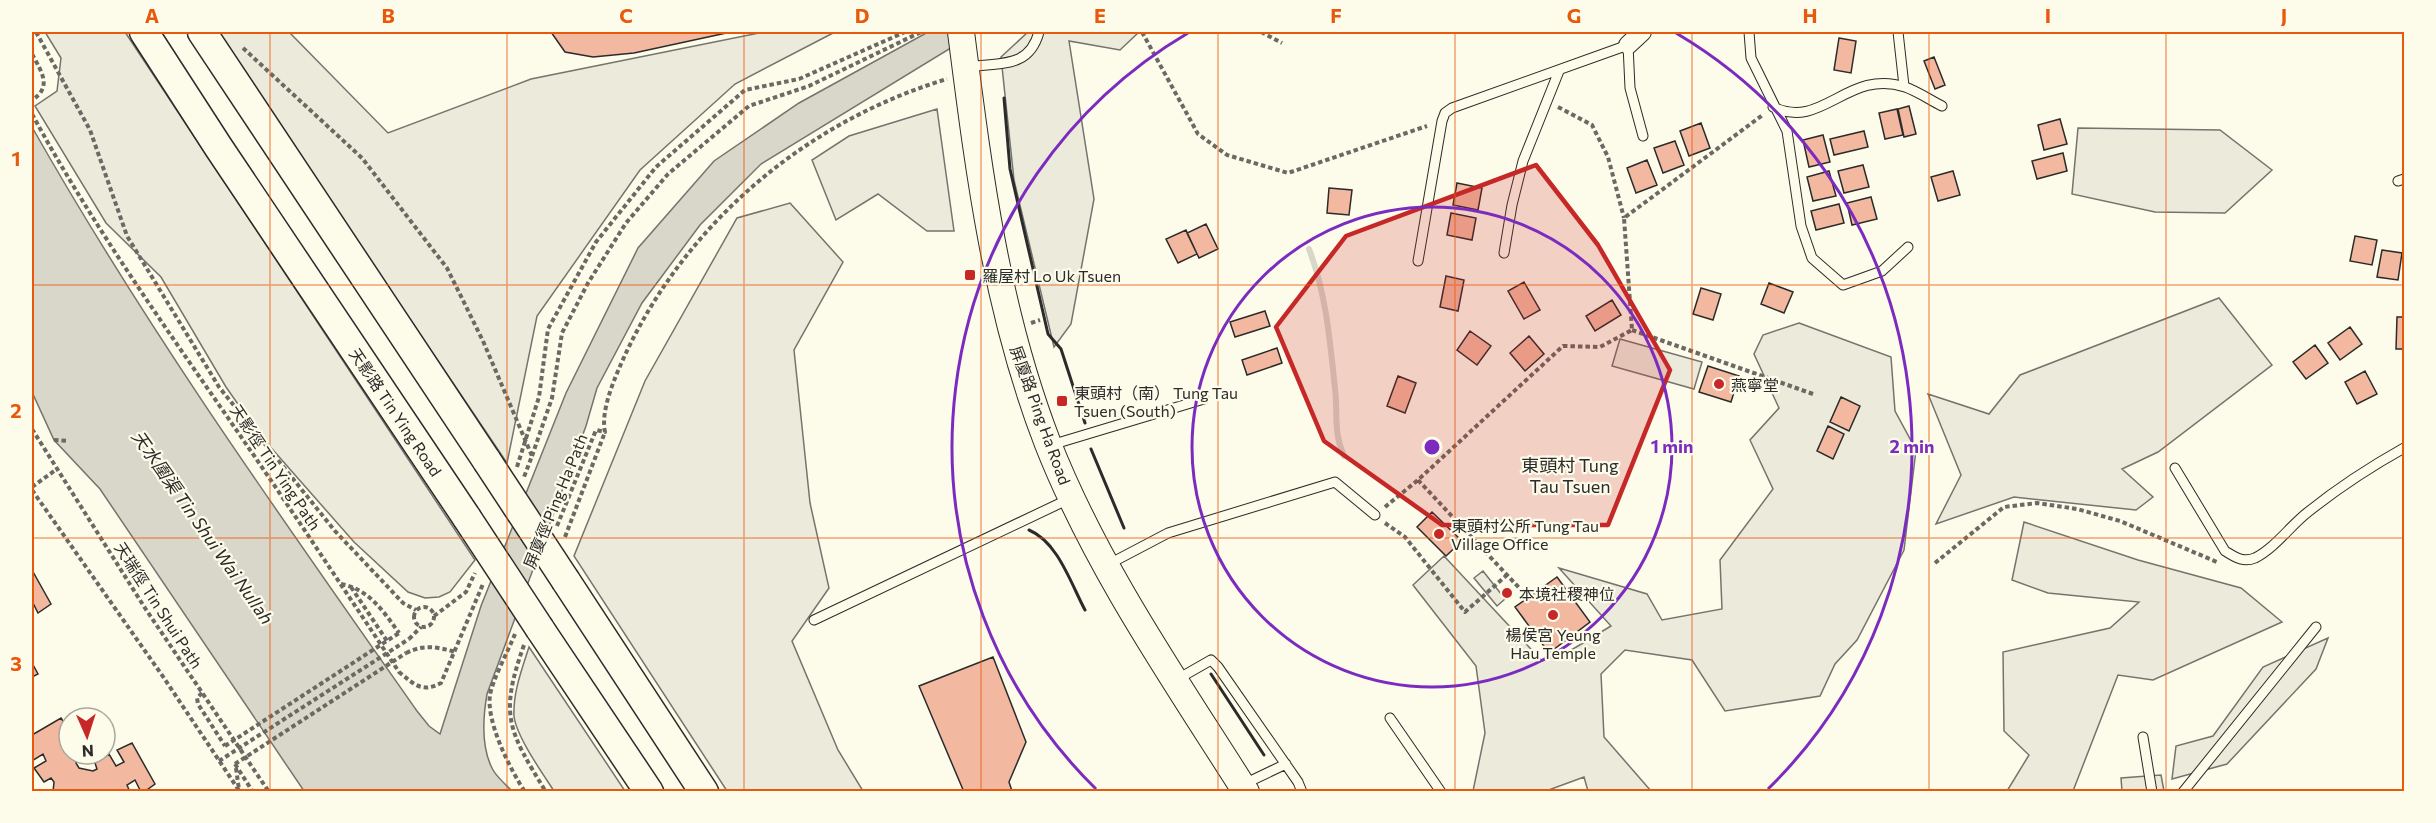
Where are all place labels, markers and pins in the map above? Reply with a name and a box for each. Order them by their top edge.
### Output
place label: 羅屋村 Lo Uk Tsuen [982,266,1121,285]
marker: 羅屋村 Lo Uk Tsuen [963,268,977,282]
place label: 燕寧堂 [1731,375,1779,394]
marker: 燕寧堂 [1712,377,1726,391]
place label: 東頭村（南） Tung Tau Tsuen (South) [1074,383,1238,420]
marker: 東頭村（南） Tung Tau Tsuen (South) [1055,394,1069,408]
centre of rings [1422,437,1442,457]
place label: 東頭村公所 Tung Tau Village Office [1451,516,1599,553]
marker: 東頭村公所 Tung Tau Village Office [1432,527,1446,541]
place label: 本境社稷神位 [1519,584,1615,603]
marker: 本境社稷神位 [1500,586,1514,600]
marker: 楊侯宮 Yeung Hau Temple [1546,608,1560,622]
place label: 楊侯宮 Yeung Hau Temple [1505,625,1601,662]

